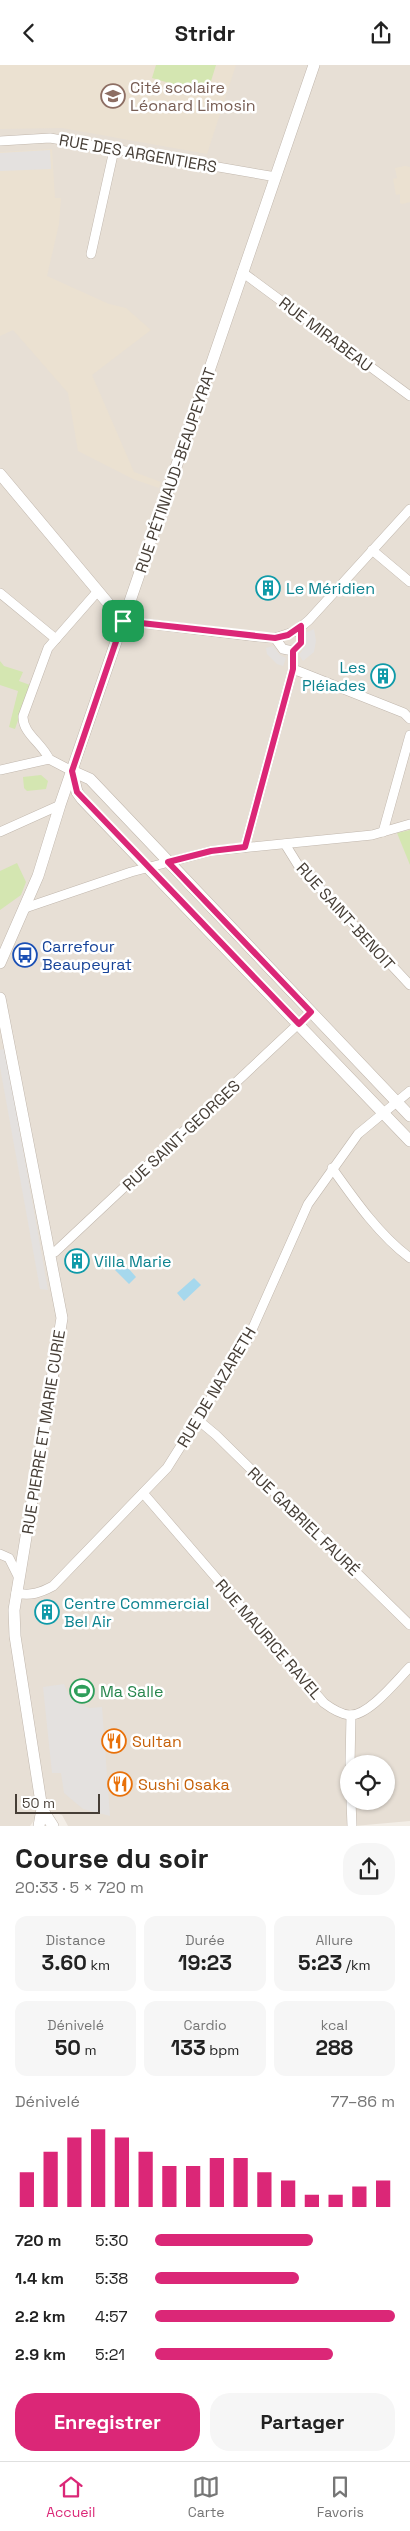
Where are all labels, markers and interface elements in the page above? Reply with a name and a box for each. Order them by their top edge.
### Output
icon: back [15,19,43,47]
text: Stridr [175,19,235,47]
icon: share [367,19,395,47]
place label: Cité scolaire Léonard Limosin [130,77,256,116]
school or university icon: Cité scolaire Léonard Limosin [100,83,126,109]
street label: RUE DES ARGENTIERS [57,129,219,178]
street label: RUE MIRABEAU [275,292,377,376]
street label: RUE PÉTINIAUD-BEAUPEYRAT [130,365,220,576]
building icon: Le Méridien [255,575,281,601]
place label: Le Méridien [286,578,375,599]
pin [102,600,144,642]
icon: arrive [109,607,137,635]
place label: Les Pléiades [302,657,366,696]
building icon: Les Pléiades [370,663,396,689]
street label: RUE SAINT-BENOIT [292,858,400,975]
place label: Carrefour Beaupeyrat [42,936,132,975]
bus stop icon: Carrefour Beaupeyrat [12,942,38,968]
street label: RUE SAINT-GEORGES [118,1075,245,1195]
building icon: Villa Marie [64,1248,90,1274]
place label: Villa Marie [94,1251,171,1272]
street label: RUE DE NAZARETH [172,1323,261,1451]
street label: RUE PIERRE ET MARIE CURIE [17,1328,70,1536]
street label: RUE GABRIEL FAURÉ [243,1462,364,1580]
street label: RUE MAURICE RAVEL [211,1575,327,1704]
place label: Centre Commercial Bel Air [64,1593,210,1632]
building icon: Centre Commercial Bel Air [34,1599,60,1625]
sports icon: Ma Salle [69,1678,95,1704]
place label: Ma Salle [100,1681,163,1702]
restaurant icon: Sultan [101,1728,127,1754]
place label: Sultan [132,1731,182,1752]
map controls [340,1755,395,1810]
button: locate [340,1755,395,1810]
restaurant icon: Sushi Osaka [107,1771,133,1797]
place label: Sushi Osaka [138,1774,230,1795]
scale bar [15,1791,100,1814]
text: 50 m [22,1794,55,1812]
text: Course du soir [15,1840,209,1876]
button: share [343,1843,395,1895]
text: 20:33 · 5 × 720 m [15,1877,144,1898]
text: Distance [46,1931,105,1949]
text: Durée [185,1931,225,1949]
text: Allure [316,1931,353,1949]
text: 3.60 [41,1949,87,1976]
text: 19:23 [178,1949,232,1976]
text: 5:23 [298,1949,342,1976]
text: km [87,1956,110,1974]
text: /km [342,1956,371,1974]
text: Dénivelé [47,2016,104,2034]
text: Cardio [183,2016,227,2034]
text: kcal [321,2016,348,2034]
text: 50 [55,2034,81,2061]
text: 133 [171,2034,206,2061]
text: 288 [315,2034,353,2061]
text: m [81,2041,97,2059]
text: bpm [206,2041,239,2059]
text: Dénivelé [15,2091,80,2112]
text: 77–86 m [331,2091,395,2112]
text: 720 m [15,2230,61,2251]
text: 5:30 [95,2230,129,2251]
text: 1.4 km [15,2268,64,2289]
text: 5:38 [95,2268,128,2289]
text: 2.2 km [15,2306,66,2327]
text: 4:57 [95,2306,127,2327]
text: 2.9 km [15,2344,66,2365]
text: 5:21 [95,2344,125,2365]
button: Enregistrer [15,2393,200,2451]
button: Partager [210,2393,395,2451]
tab: Accueil [46,2473,95,2521]
tab: Carte [188,2473,224,2521]
tab: Favoris [317,2473,364,2521]

